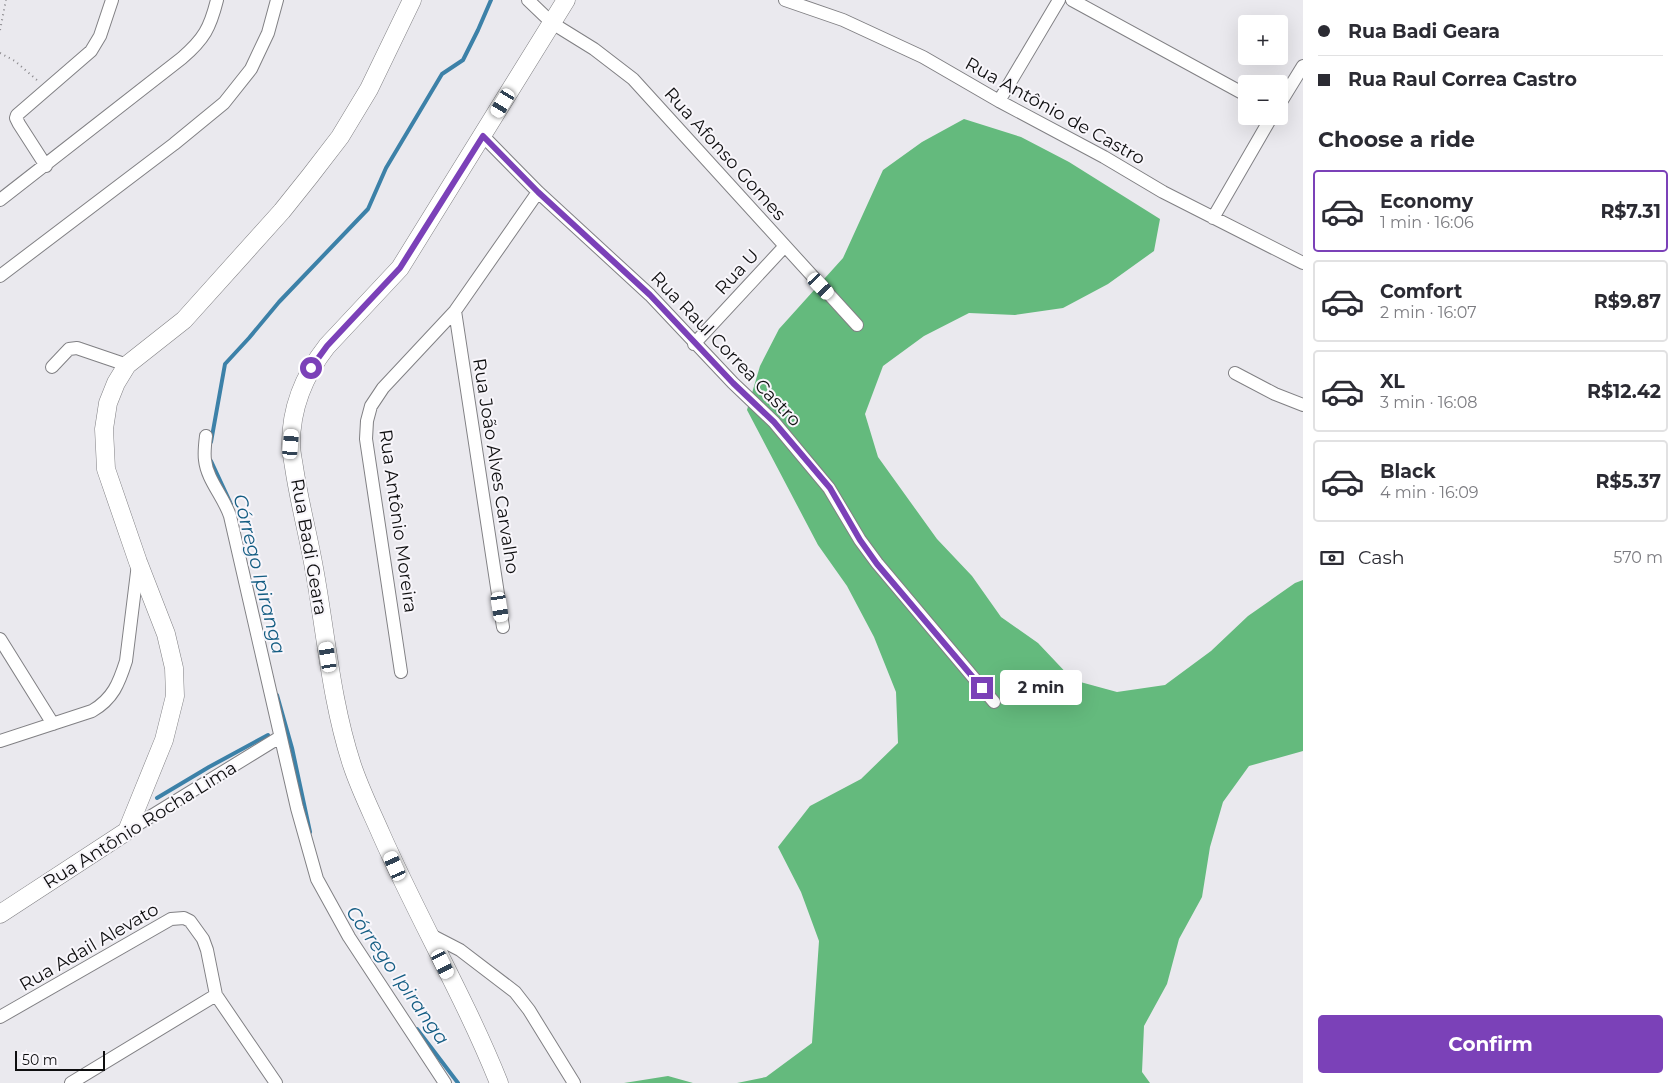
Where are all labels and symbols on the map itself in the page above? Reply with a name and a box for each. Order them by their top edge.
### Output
street label: Rua Antônio de Castro [961,52,1149,170]
street label: Rua Afonso Gomes [659,83,791,225]
car [488,86,517,120]
street label: Rua U [710,244,764,300]
street label: Rua Raul Correa Castro [646,267,806,431]
car [805,270,836,302]
route start [300,357,322,379]
street label: Rua João Alves Carvalho [468,357,524,575]
car [282,428,299,460]
street label: Rua Antônio Moreira [374,428,422,614]
street label: Rua Badi Geara [286,477,332,617]
water label: Córrego Ipiranga [229,492,291,657]
car [490,591,509,623]
car [318,641,337,673]
callout: 2 min [1000,670,1082,706]
route end [971,677,993,699]
street label: Rua Antônio Rocha Lima [39,756,241,894]
car [382,849,407,883]
street label: Rua Adail Alevato [15,898,163,996]
water label: Córrego Ipiranga [341,901,454,1049]
car [429,947,456,981]
scale bar [15,1048,105,1071]

